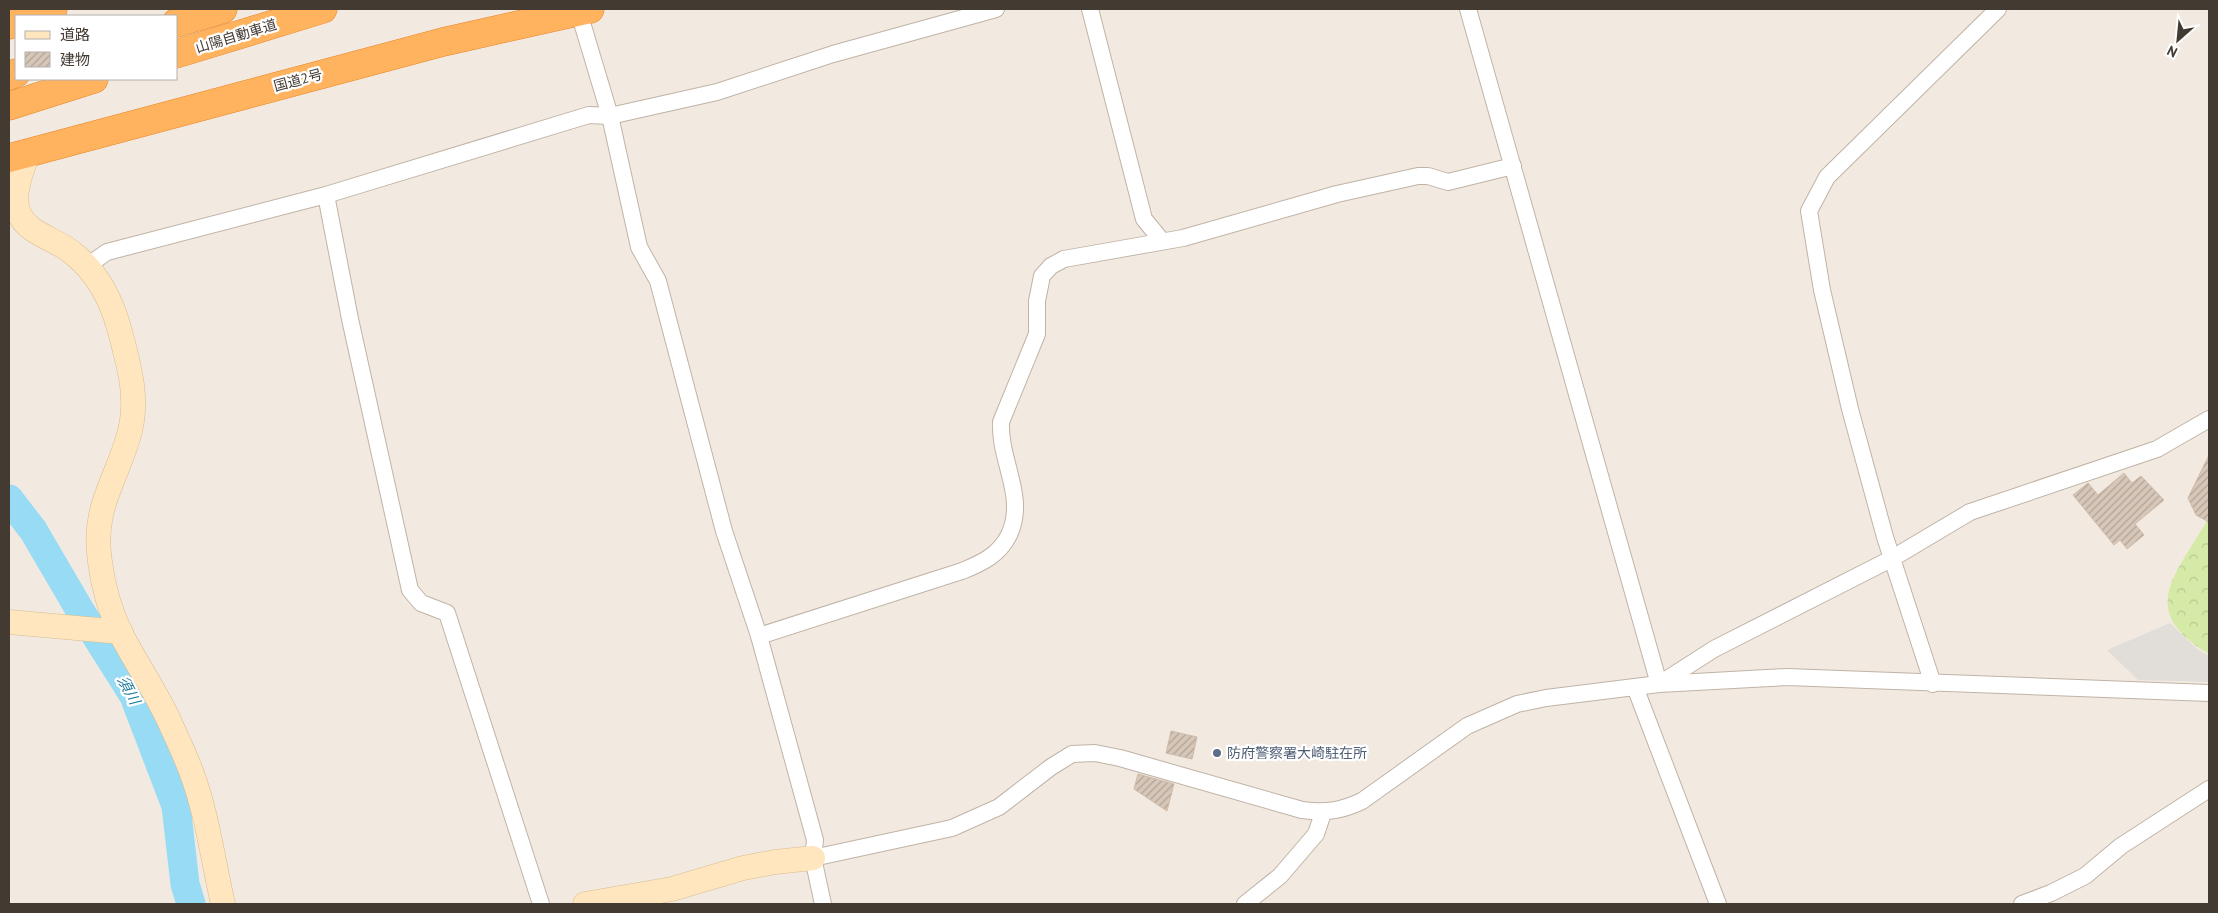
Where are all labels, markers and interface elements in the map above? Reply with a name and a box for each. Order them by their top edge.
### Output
legend [15,15,178,80]
street label: 山陽自動車道 [193,15,279,57]
north arrow [2153,15,2203,65]
text: 道路 [60,25,90,44]
text: N [2164,41,2180,62]
text: 建物 [60,50,90,69]
street label: 国道2号 [272,65,324,95]
water label: 須川 [114,672,145,709]
place label: 防府警察署大崎駐在所 [1227,744,1367,762]
marker: 防府警察署大崎駐在所 [1211,747,1223,759]

